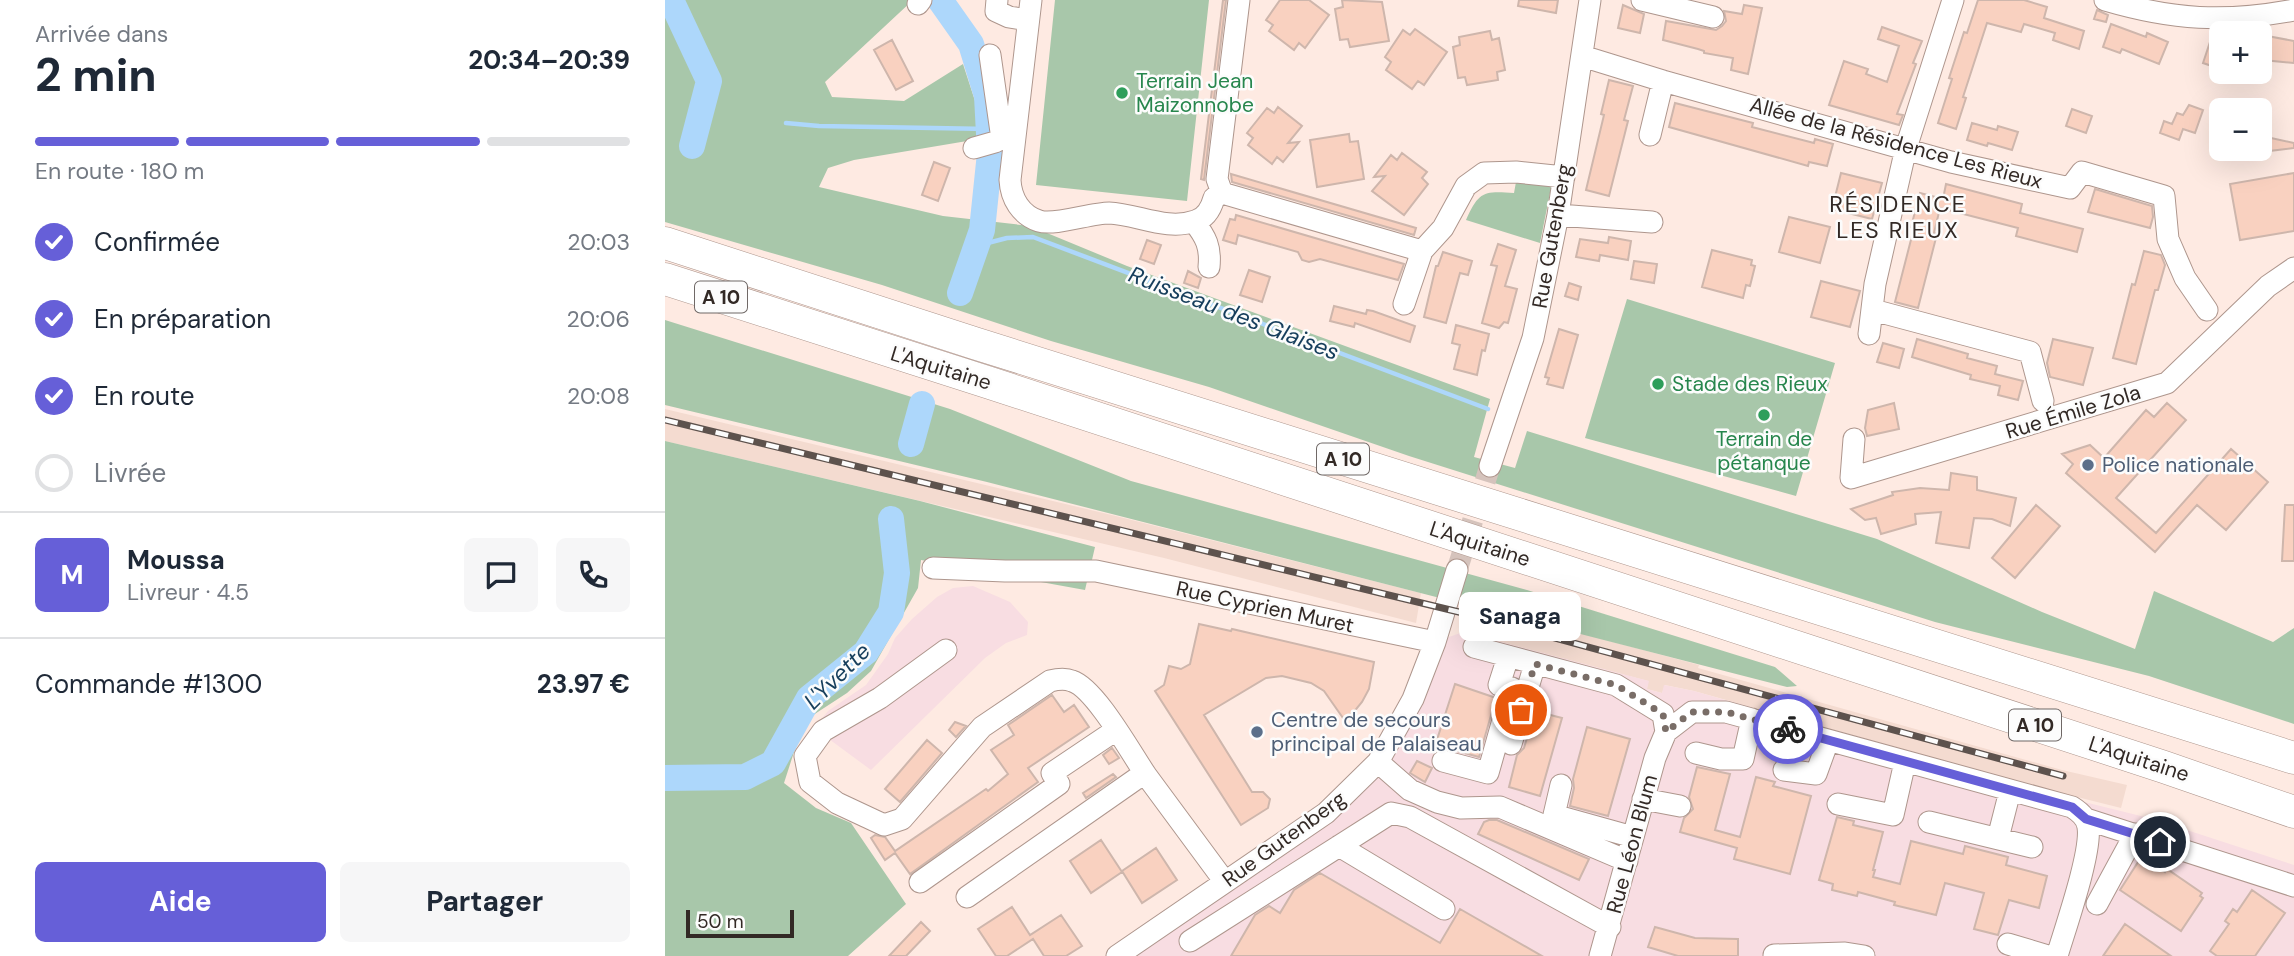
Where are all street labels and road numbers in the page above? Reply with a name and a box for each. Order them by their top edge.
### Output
street label: Allée de la Résidence Les Rieux [1747,90,2045,196]
street label: Rue Gutenberg [1526,161,1579,310]
road number: A 10 [695,282,747,312]
street label: L'Aquitaine [887,339,995,397]
street label: Rue Émile Zola [2002,378,2144,446]
road number: A 10 [1317,444,1369,474]
street label: L'Aquitaine [1426,515,1534,573]
street label: Rue Cyprien Muret [1173,574,1357,640]
road number: A 10 [2009,710,2061,740]
street label: L'Aquitaine [2085,730,2193,788]
street label: Rue Léon Blum [1600,771,1664,917]
street label: Rue Gutenberg [1217,785,1352,893]

